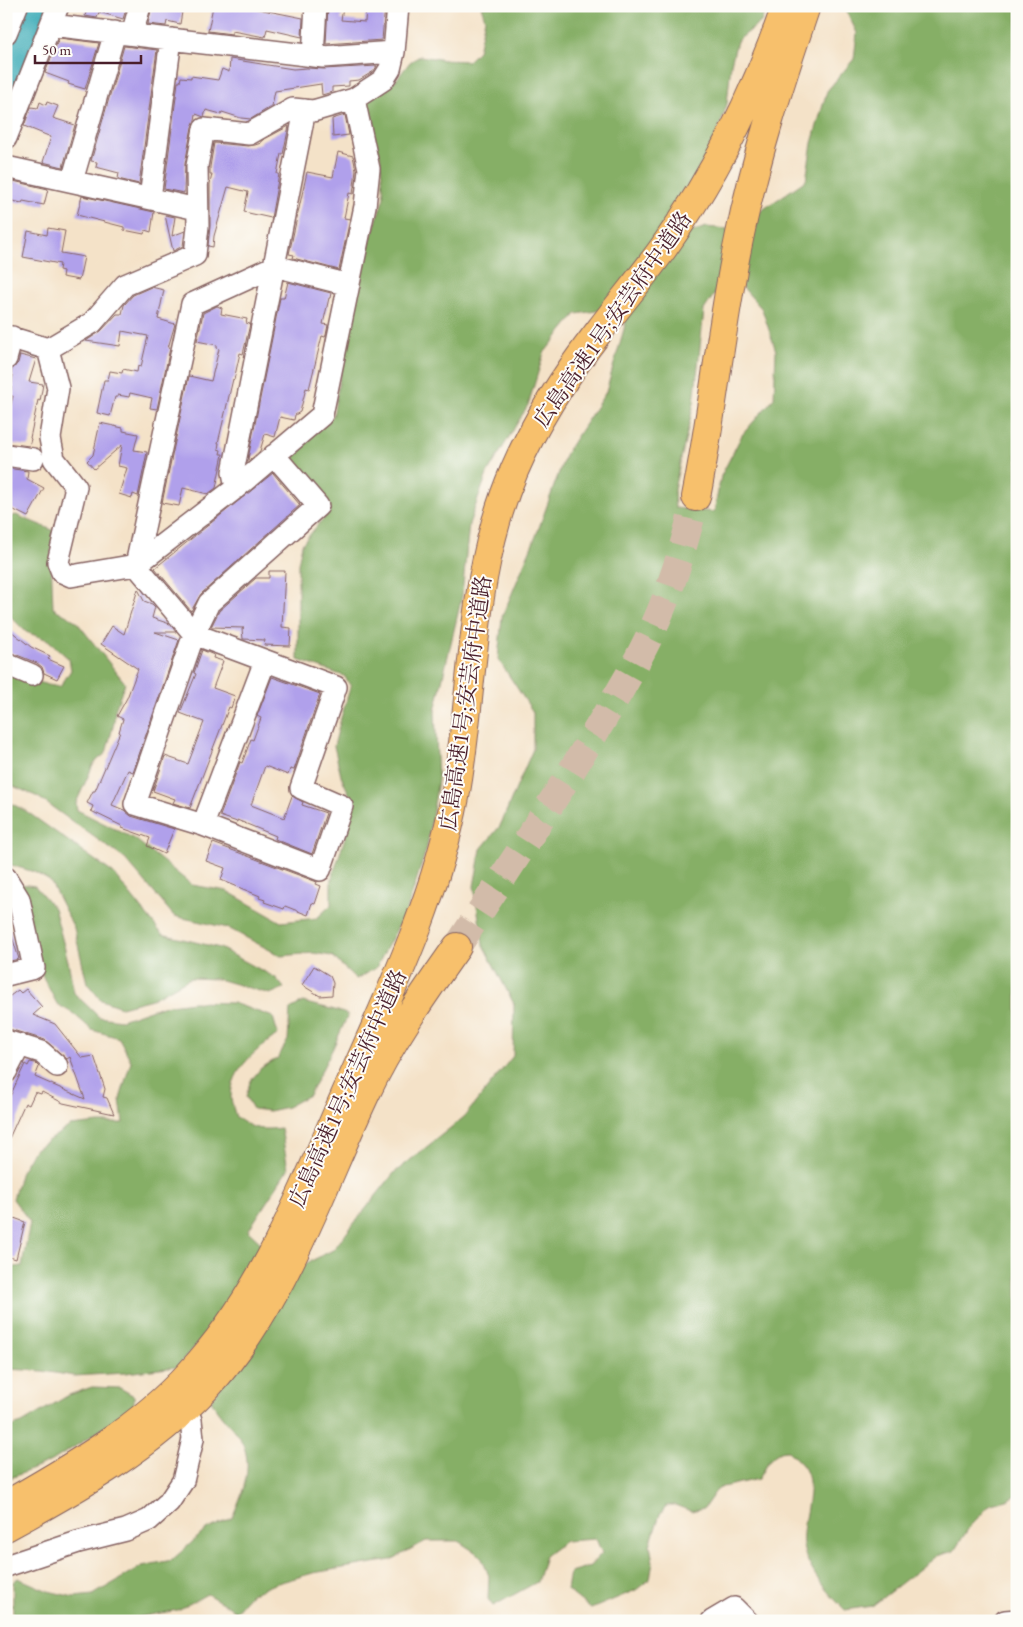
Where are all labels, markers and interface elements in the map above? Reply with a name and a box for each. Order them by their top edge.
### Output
scale bar [35,32,141,64]
text: 50 m [42,40,71,59]
street label: 広島高速1号;安芸府中道路 [527,205,698,433]
street label: 広島高速1号;安芸府中道路 [433,574,498,833]
street label: 広島高速1号;安芸府中道路 [282,965,413,1212]

